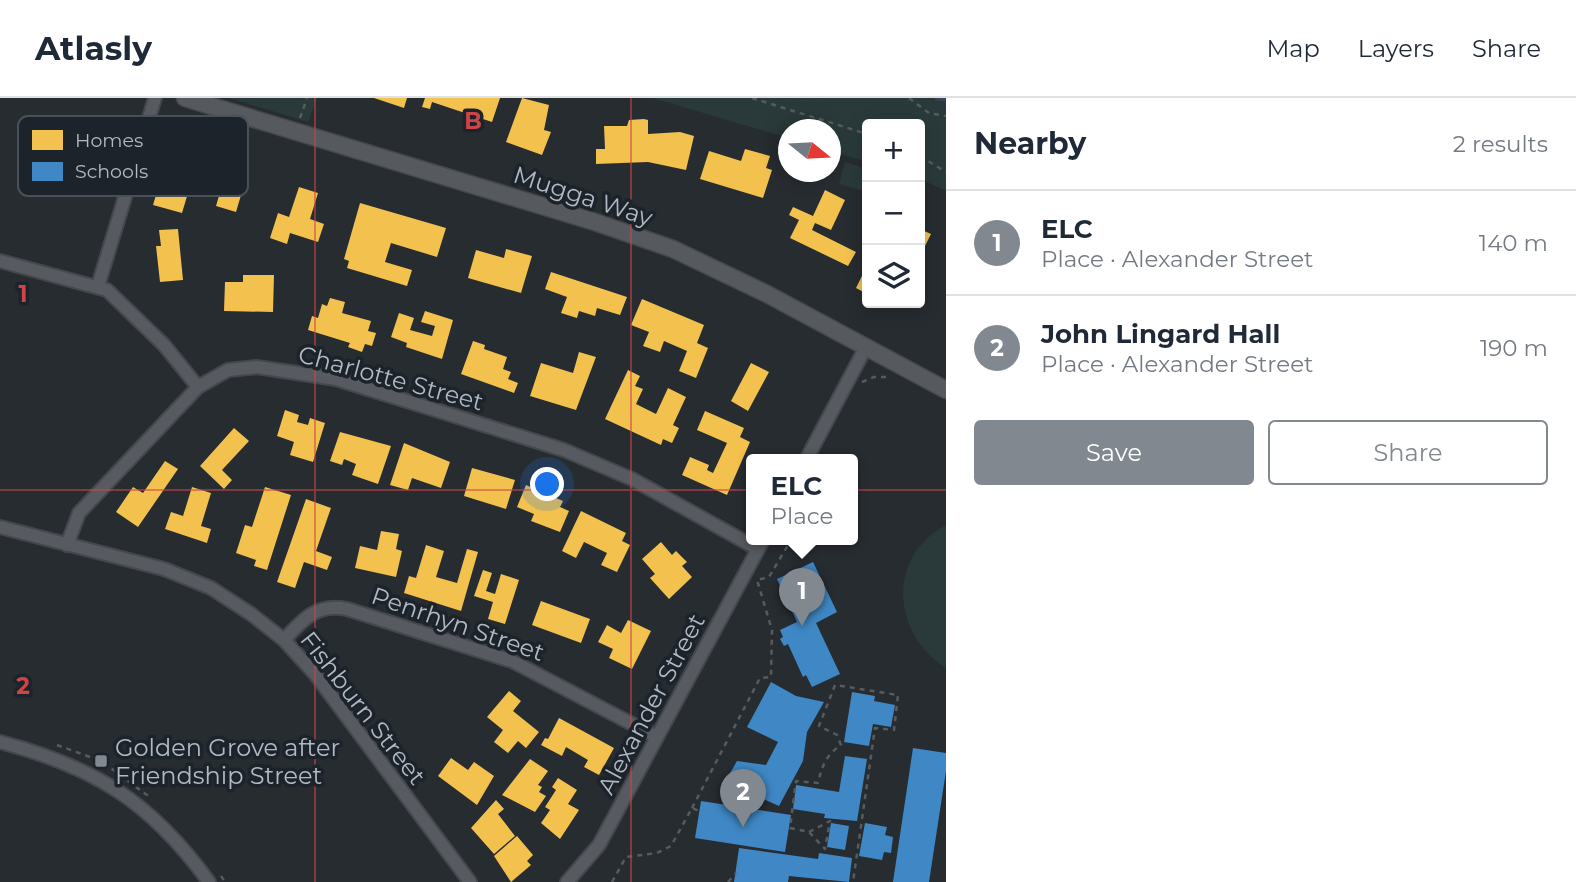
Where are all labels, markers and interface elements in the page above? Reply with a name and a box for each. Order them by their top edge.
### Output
text: Atlasly [35,28,152,68]
text: Map [1266,34,1320,63]
text: Layers [1358,34,1434,63]
text: Share [1472,34,1541,63]
text: B [464,107,482,135]
legend [18,116,248,196]
north arrow [778,119,841,182]
map controls [862,119,925,308]
button: + [862,119,925,182]
text: Nearby [974,125,1086,162]
text: Homes [75,129,143,152]
text: 2 results [1453,130,1548,158]
text: Schools [75,160,148,183]
street label: Mugga Way [510,160,656,232]
button: − [862,182,925,245]
text: ELC [1041,213,1093,245]
text: 1 [992,229,1002,257]
text: 140 m [1479,229,1548,257]
button: layers [862,245,925,308]
text: Place · Alexander Street [1041,245,1313,273]
text: 1 [18,280,28,308]
text: John Lingard Hall [1041,318,1280,350]
text: 2 [990,334,1004,362]
text: 190 m [1480,334,1548,362]
street label: Charlotte Street [295,339,487,417]
text: Place · Alexander Street [1041,350,1313,378]
button: Save [974,420,1254,485]
button: Share [1268,420,1548,485]
popup [746,454,858,545]
your location [530,467,564,501]
text: ELC [771,470,822,502]
text: Place [771,502,833,530]
pin: 1 [779,568,825,626]
street label: Penrhyn Street [368,581,548,667]
street label: Alexander Street [591,609,711,799]
street label: Fishburn Street [294,626,432,791]
text: 2 [16,672,30,700]
place label: Golden Grove after Friendship Street [115,733,340,790]
marker: Golden Grove after Friendship Street [93,753,109,769]
pin: 2 [720,769,766,827]

